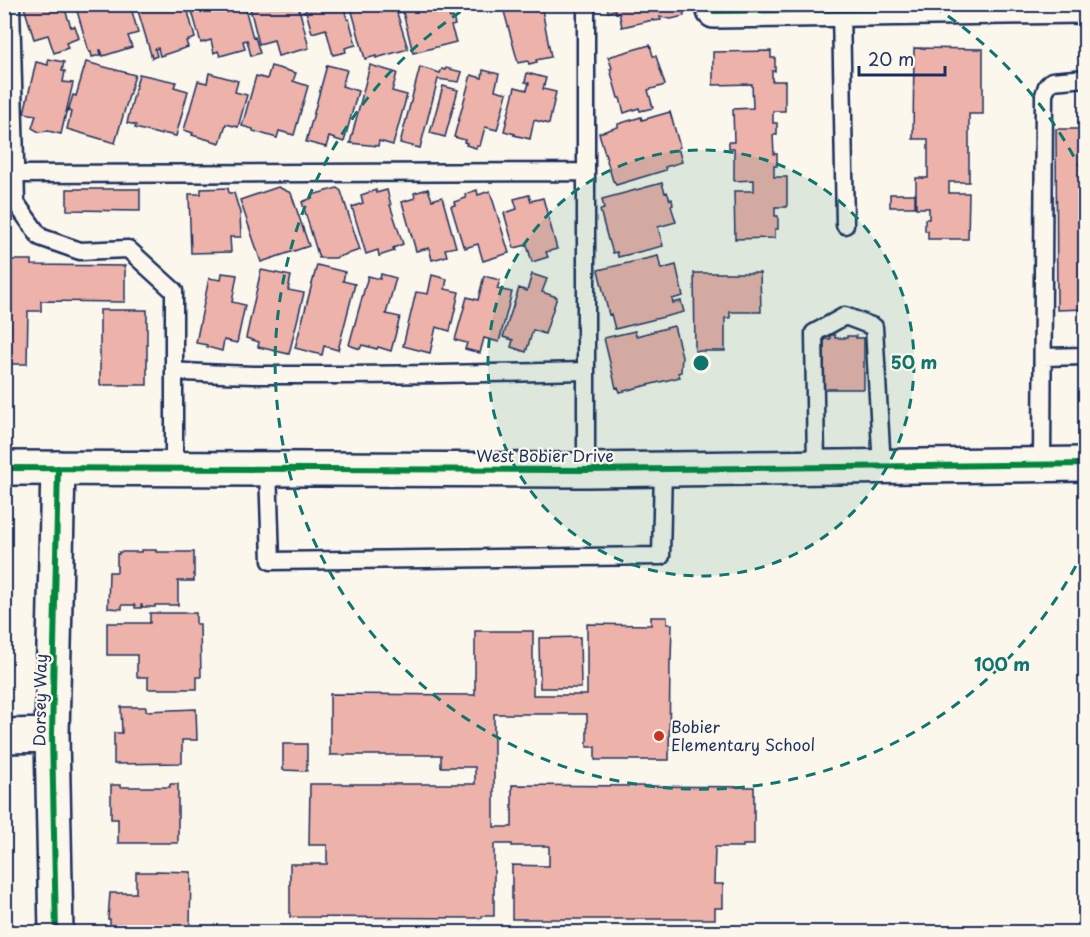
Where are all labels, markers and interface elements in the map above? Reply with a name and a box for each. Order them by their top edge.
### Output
scale bar [859,39,944,77]
text: 20 m [868,45,914,72]
text: 50 m [891,348,937,375]
centre of rings [691,353,711,373]
street label: West Bobier Drive [476,443,614,467]
text: 100 m [974,650,1030,677]
street label: Dorsey Way [26,653,52,747]
place label: Bobier Elementary School [671,714,815,756]
marker: Bobier Elementary School [652,729,666,743]

